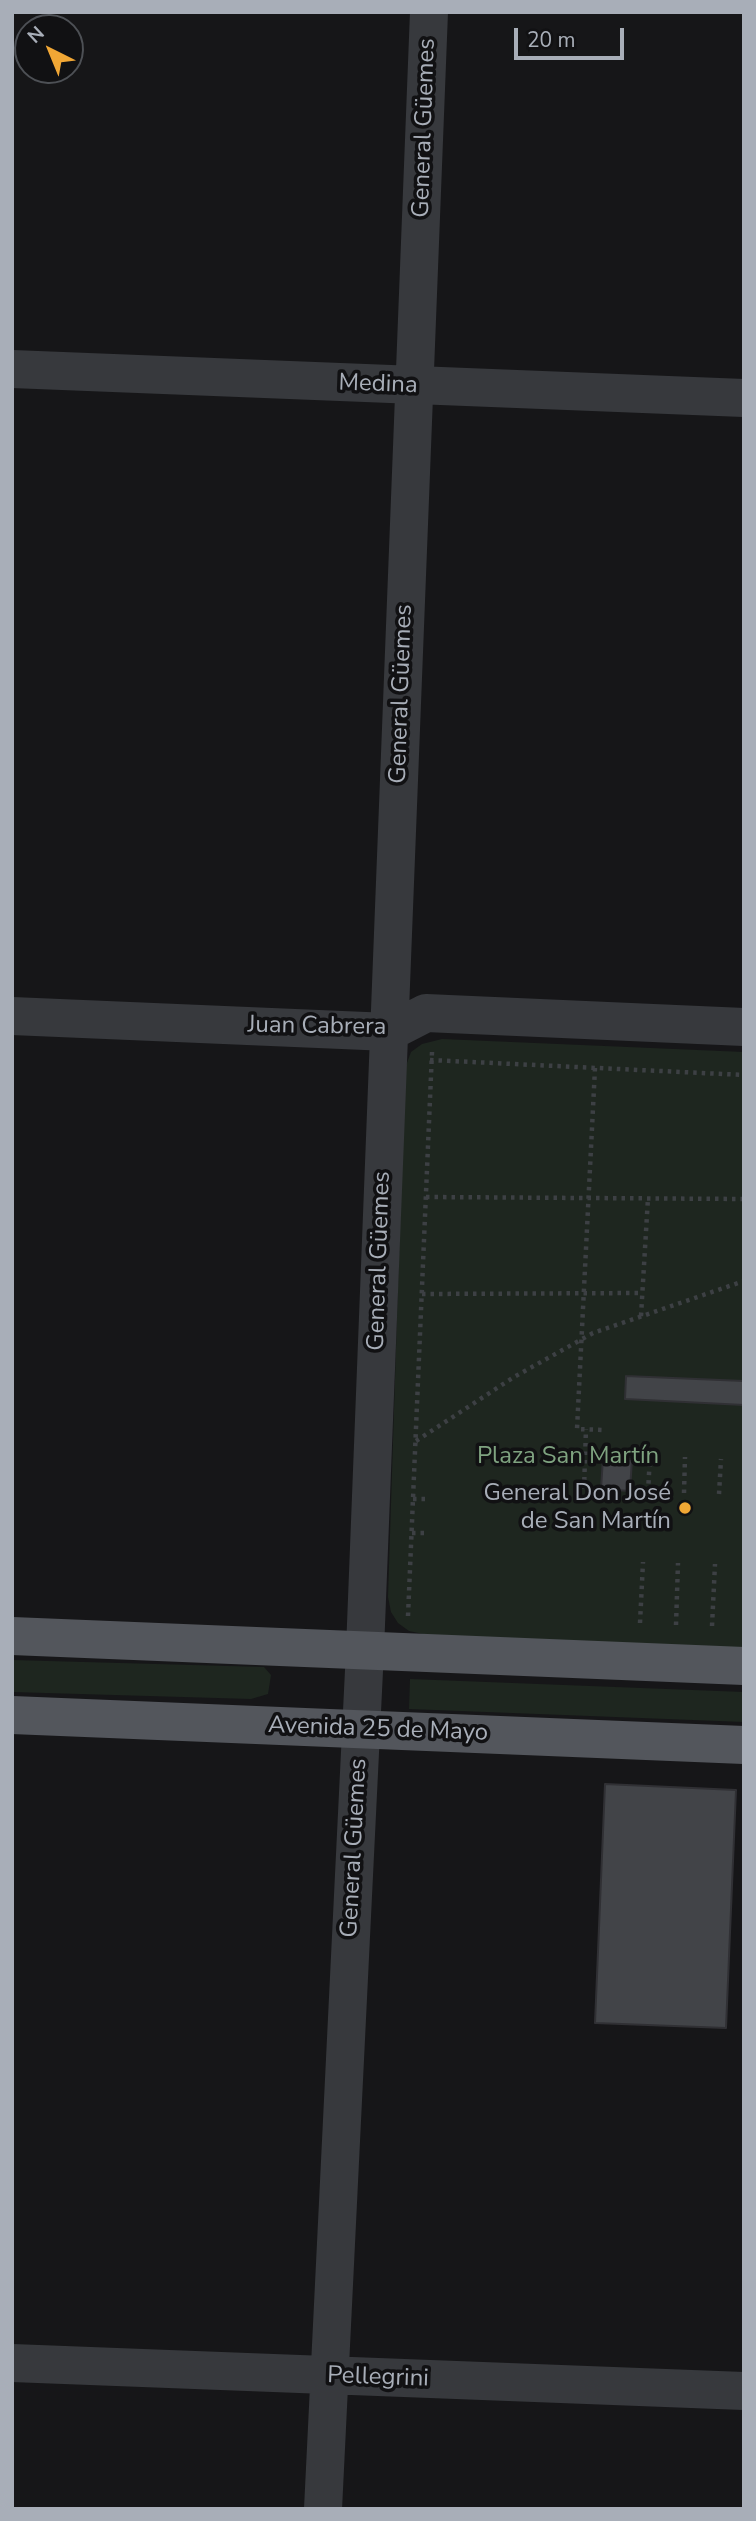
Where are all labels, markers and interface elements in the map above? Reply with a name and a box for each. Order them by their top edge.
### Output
north arrow [14,14,84,84]
scale bar [518,14,628,58]
text: N [22,21,50,49]
text: 20 m [527,26,576,54]
street label: General Güemes [407,38,443,218]
street label: Medina [338,369,418,401]
street label: General Güemes [384,604,420,784]
street label: Juan Cabrera [247,1011,387,1043]
street label: General Güemes [362,1171,398,1351]
park label: Plaza San Martín [477,1443,659,1471]
place label: General Don José de San Martín [484,1480,671,1536]
marker: General Don José de San Martín [677,1500,693,1516]
street label: Avenida 25 de Mayo [267,1712,489,1748]
street label: General Güemes [336,1758,374,1938]
street label: Pellegrini [327,2362,429,2394]

